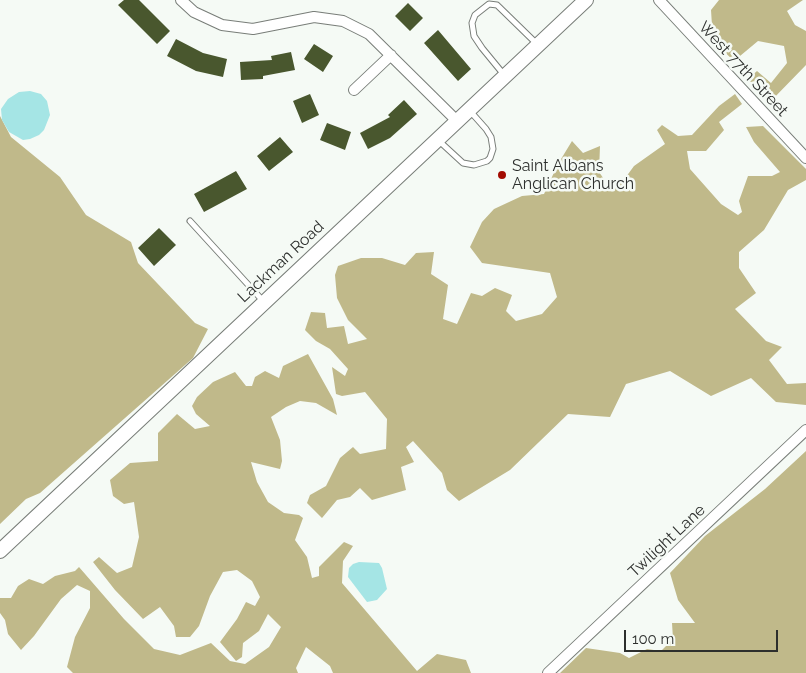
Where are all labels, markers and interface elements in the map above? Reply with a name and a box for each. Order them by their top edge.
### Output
street label: West 77th Street [694,18,792,120]
place label: Saint Albans Anglican Church [512,156,634,194]
marker: Saint Albans Anglican Church [496,169,508,181]
street label: Lackman Road [234,217,328,307]
street label: Twilight Lane [625,501,709,581]
scale bar [626,620,780,652]
text: 100 m [632,630,674,648]

